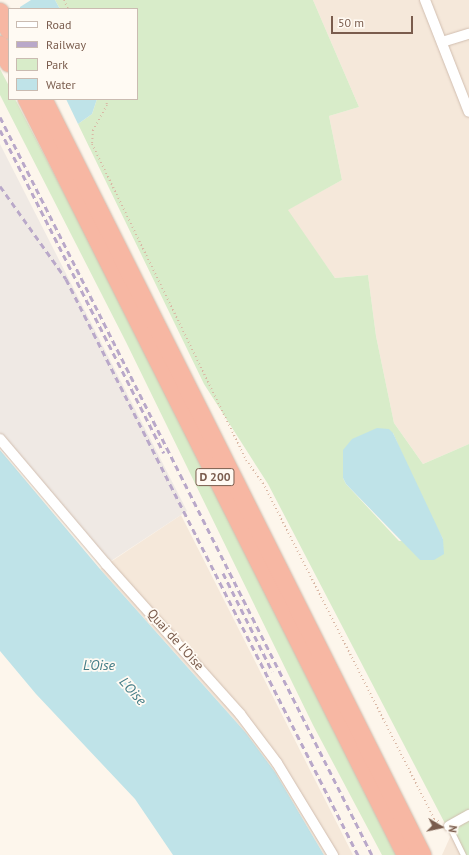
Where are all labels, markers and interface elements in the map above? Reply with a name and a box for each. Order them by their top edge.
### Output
legend [8,8,138,100]
scale bar [333,8,415,34]
text: 50 m [338,15,364,30]
text: Road [46,17,71,32]
text: Railway [46,37,86,52]
text: Park [46,57,68,72]
text: Water [46,77,76,92]
road number: D 200 [195,467,235,487]
street label: Quai de l'Oise [143,606,207,674]
water label: L’Oise [83,657,115,673]
water label: L'Oise [116,673,150,709]
north arrow [421,807,461,847]
text: N [445,824,460,834]

